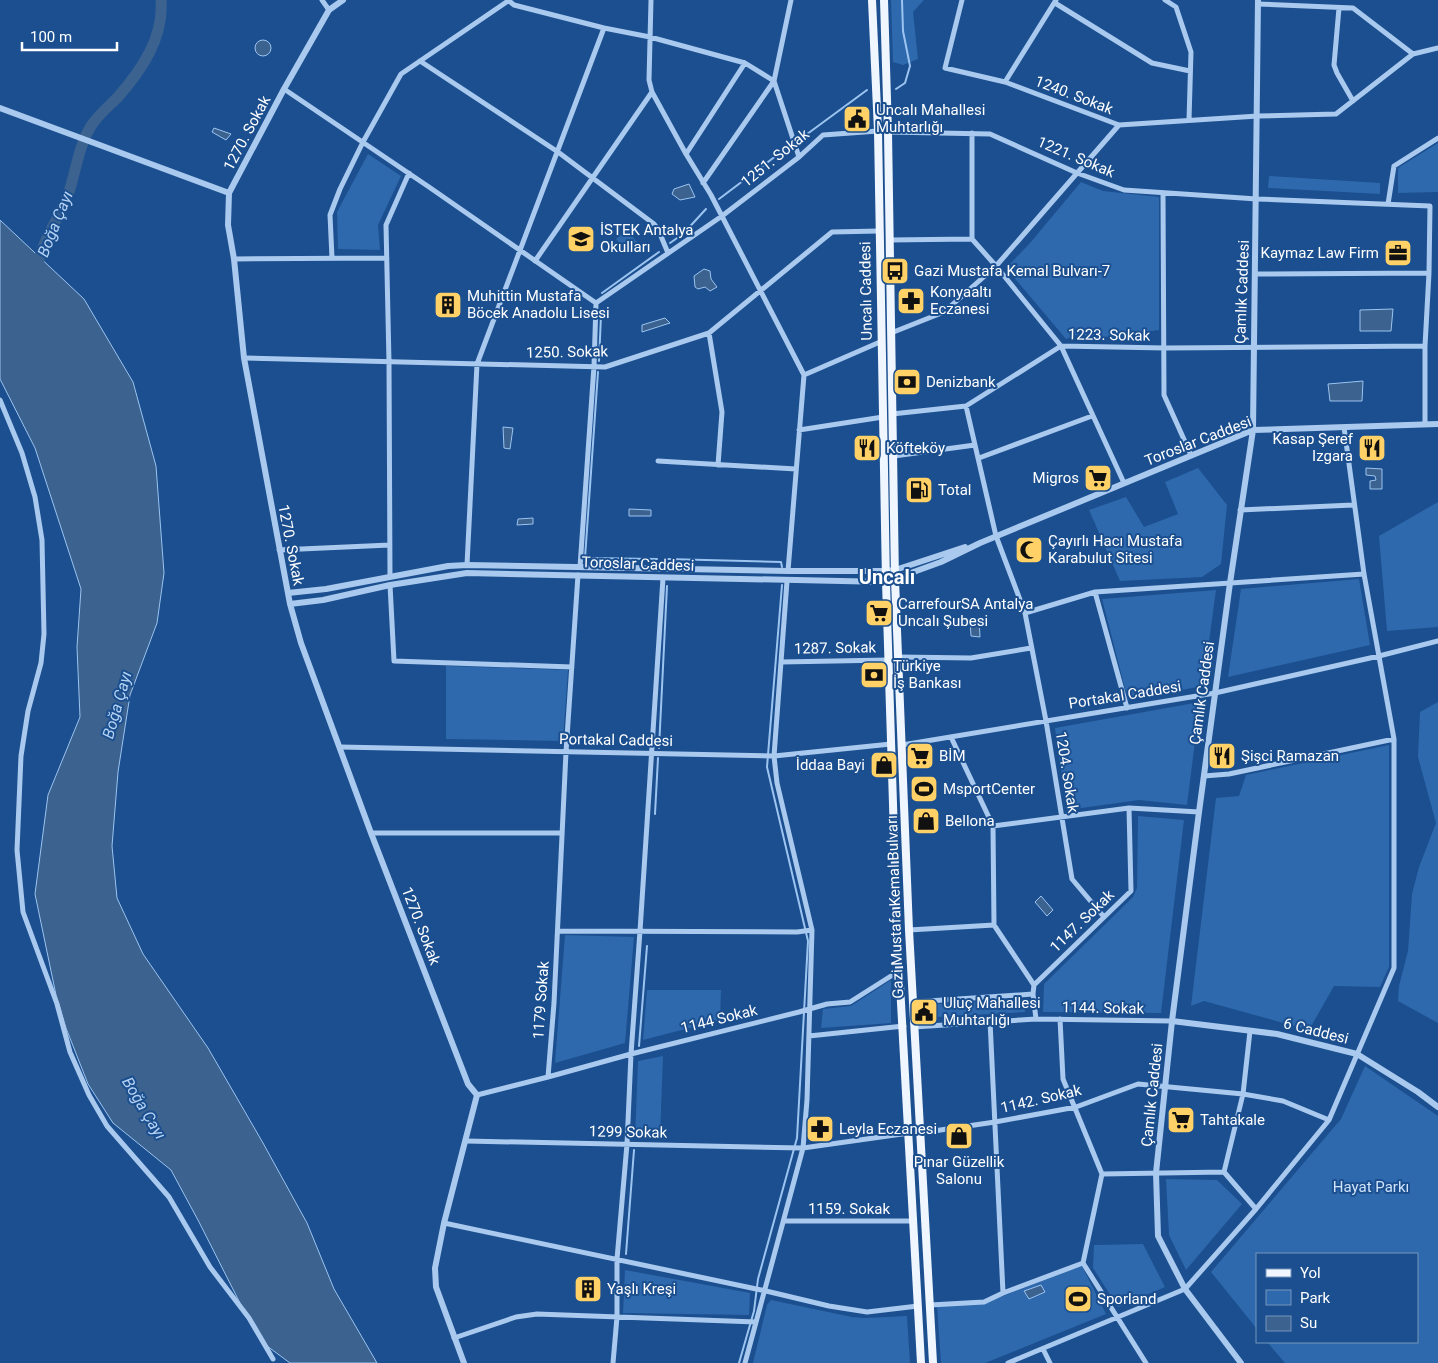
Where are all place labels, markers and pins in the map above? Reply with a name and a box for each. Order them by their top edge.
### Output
place label: Uncalı Mahallesi Muhtarlığı [876,101,985,136]
public building icon: Uncalı Mahallesi Muhtarlığı [842,104,872,134]
place label: İSTEK Antalya Okulları [600,221,694,256]
school or university icon: İSTEK Antalya Okulları [566,224,596,254]
office icon: Kaymaz Law Firm [1383,238,1413,268]
place label: Kaymaz Law Firm [1261,244,1379,262]
bus stop icon: Gazi Mustafa Kemal Bulvarı-7 [880,256,910,286]
place label: Gazi Mustafa Kemal Bulvarı-7 [914,262,1110,280]
place label: Konyaaltı Eczanesi [930,283,992,318]
pharmacy icon: Konyaaltı Eczanesi [896,286,926,316]
place label: Muhittin Mustafa Böcek Anadolu Lisesi [467,287,610,322]
building icon: Muhittin Mustafa Böcek Anadolu Lisesi [433,290,463,320]
bank icon: Denizbank [892,367,922,397]
place label: Denizbank [926,373,996,391]
place label: Kasap Şeref Izgara [1272,430,1354,465]
restaurant icon: Köfteköy [852,433,882,463]
restaurant icon: Kasap Şeref Izgara [1357,433,1387,463]
place label: Köfteköy [886,439,945,457]
supermarket icon: Migros [1083,463,1113,493]
place label: Migros [1033,469,1079,487]
fuel station icon: Total [904,475,934,505]
place label: Total [938,481,972,499]
place label: Çayırlı Hacı Mustafa Karabulut Sitesi [1048,532,1182,567]
mosque icon: Çayırlı Hacı Mustafa Karabulut Sitesi [1014,535,1044,565]
place label: CarrefourSA Antalya Uncalı Şubesi [898,595,1033,630]
supermarket icon: CarrefourSA Antalya Uncalı Şubesi [864,598,894,628]
place label: Türkiye İş Bankası [893,657,962,692]
bank icon: Türkiye İş Bankası [859,660,889,690]
supermarket icon: BİM [905,741,935,771]
restaurant icon: Şişci Ramazan [1207,741,1237,771]
place label: BİM [939,747,966,765]
place label: Şişci Ramazan [1241,747,1339,765]
shop icon: İddaa Bayi [869,750,899,780]
place label: İddaa Bayi [796,756,865,774]
sports icon: MsportCenter [909,774,939,804]
place label: MsportCenter [943,780,1035,798]
shop icon: Bellona [911,806,941,836]
place label: Bellona [945,812,995,830]
place label: Uluç Mahallesi Muhtarlığı [943,994,1041,1029]
public building icon: Uluç Mahallesi Muhtarlığı [909,997,939,1027]
supermarket icon: Tahtakale [1166,1105,1196,1135]
place label: Tahtakale [1200,1111,1265,1129]
pharmacy icon: Leyla Eczanesi [805,1114,835,1144]
place label: Leyla Eczanesi [839,1120,937,1138]
shop icon: Pınar Güzellik Salonu [944,1121,974,1151]
place label: Pınar Güzellik Salonu [914,1153,1005,1188]
building icon: Yaşlı Kreşi [573,1274,603,1304]
place label: Yaşlı Kreşi [607,1280,676,1298]
sports icon: Sporland [1063,1284,1093,1314]
place label: Sporland [1097,1290,1157,1308]

